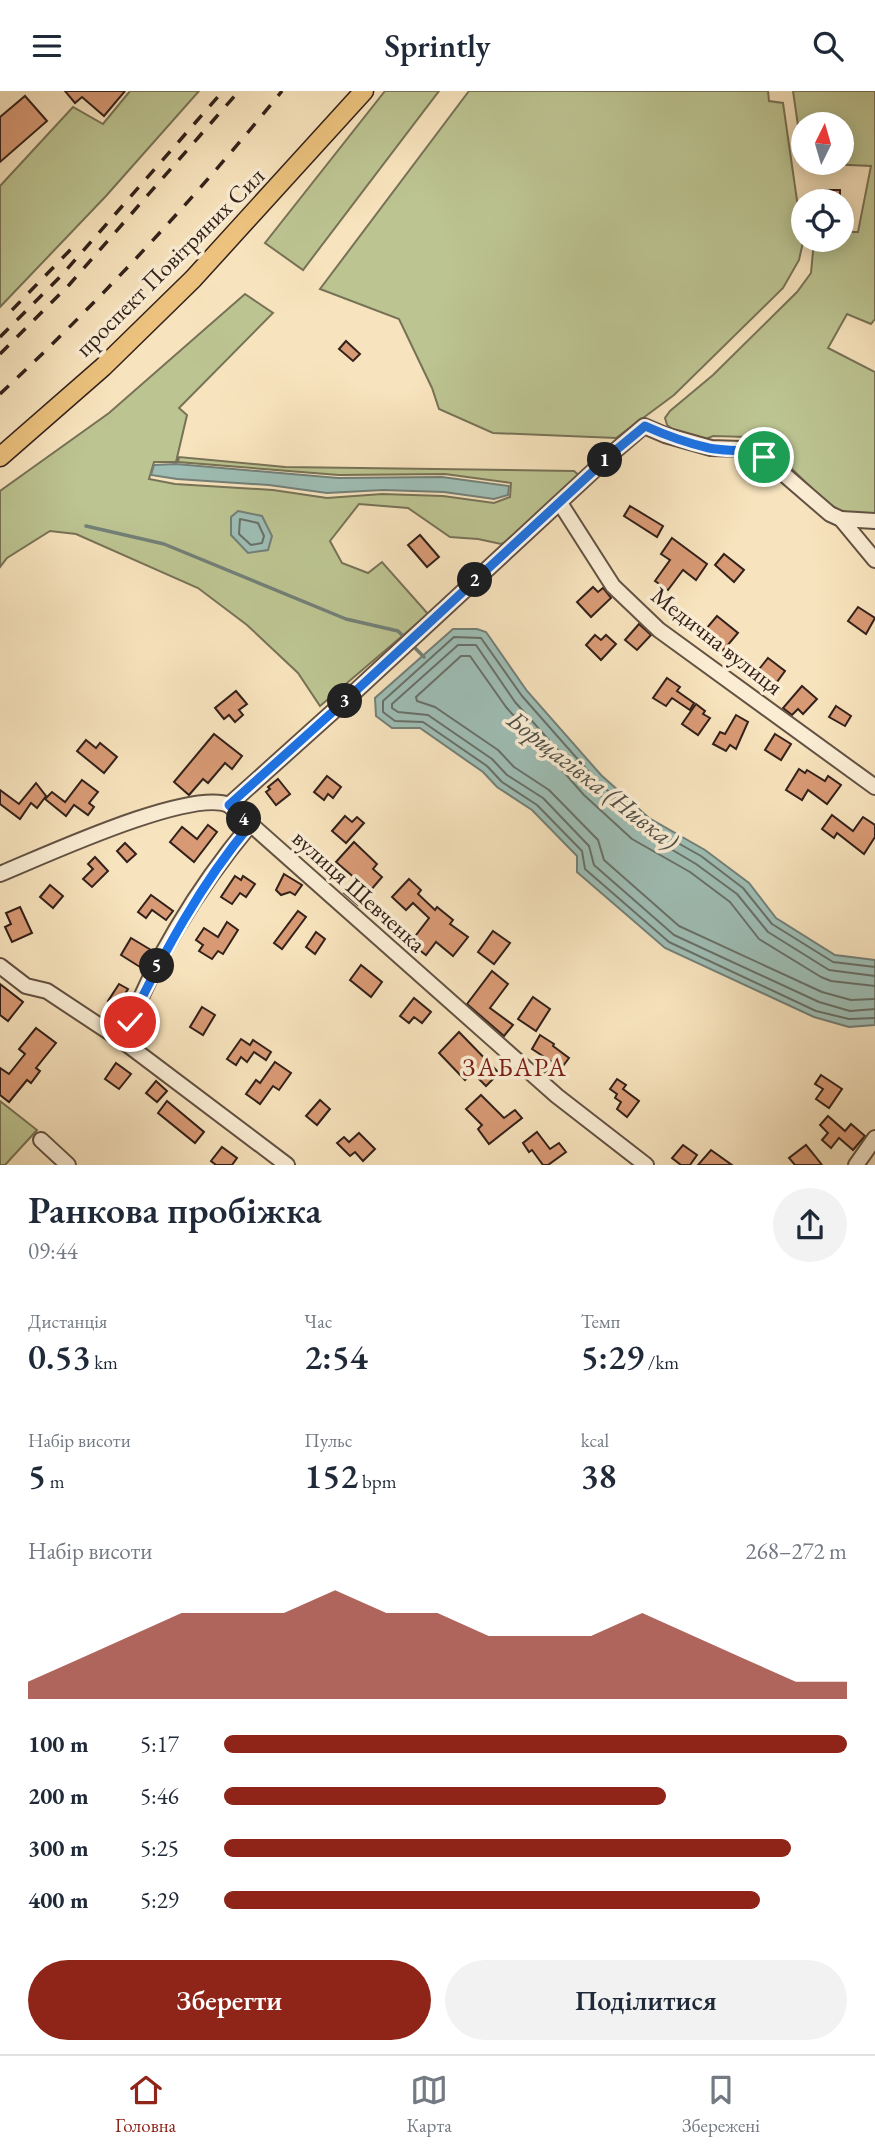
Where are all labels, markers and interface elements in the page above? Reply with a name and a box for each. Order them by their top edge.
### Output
text: Sprintly [384,25,491,67]
icon: menu [28,27,66,65]
icon: search [809,27,847,65]
north arrow [791,112,854,175]
map controls [791,112,854,252]
street label: проспект Повітряних Сил [68,160,271,363]
button: locate [791,189,854,252]
pin [734,427,794,487]
icon: arrive [745,438,783,476]
pin: 1 [588,443,622,477]
text: 1 [599,447,610,472]
pin: 2 [458,563,492,597]
text: 2 [469,567,480,592]
street label: Медична вулиця [645,580,790,702]
pin: 3 [328,683,362,719]
text: 3 [339,688,350,713]
water label: Борщагівка (Нивка) [500,702,685,857]
pin: 4 [226,801,262,837]
text: 4 [238,806,249,831]
street label: вулиця Шевченка [286,822,433,959]
pin: 5 [140,949,174,983]
text: 5 [151,953,162,978]
pin [100,992,160,1052]
icon: check [111,1003,149,1041]
district label: ЗАБАРА [462,1050,568,1084]
text: Ранкова пробіжка [28,1185,322,1234]
button: share [773,1188,847,1262]
text: 09:44 [28,1236,78,1266]
text: Дистанція [28,1309,107,1334]
text: Час [304,1309,333,1334]
text: Темп [581,1309,620,1334]
text: 0.53 [28,1334,90,1379]
text: 2:54 [304,1334,368,1379]
text: 5:29 [581,1334,644,1379]
text: km [90,1350,118,1375]
text: /km [644,1350,679,1375]
text: Набір висоти [28,1428,131,1453]
text: Пульс [304,1428,352,1453]
text: kcal [581,1428,609,1453]
text: 5 [28,1453,46,1498]
text: 152 [304,1453,358,1498]
text: 38 [581,1453,617,1498]
text: m [46,1469,65,1494]
text: bpm [358,1469,396,1494]
text: Набір висоти [28,1536,152,1566]
text: 268–272 m [746,1536,847,1566]
text: 100 m [28,1729,89,1759]
text: 5:17 [140,1729,179,1759]
text: 200 m [28,1781,89,1811]
text: 5:46 [140,1781,179,1811]
text: 300 m [28,1833,89,1863]
text: 5:25 [140,1833,179,1863]
text: 400 m [28,1885,89,1915]
text: 5:29 [140,1885,179,1915]
button: Зберегти [28,1960,431,2040]
button: Поділитися [445,1960,847,2040]
tab: Головна [115,2071,176,2138]
tab: Карта [406,2071,452,2138]
tab: Збережені [682,2071,760,2138]

